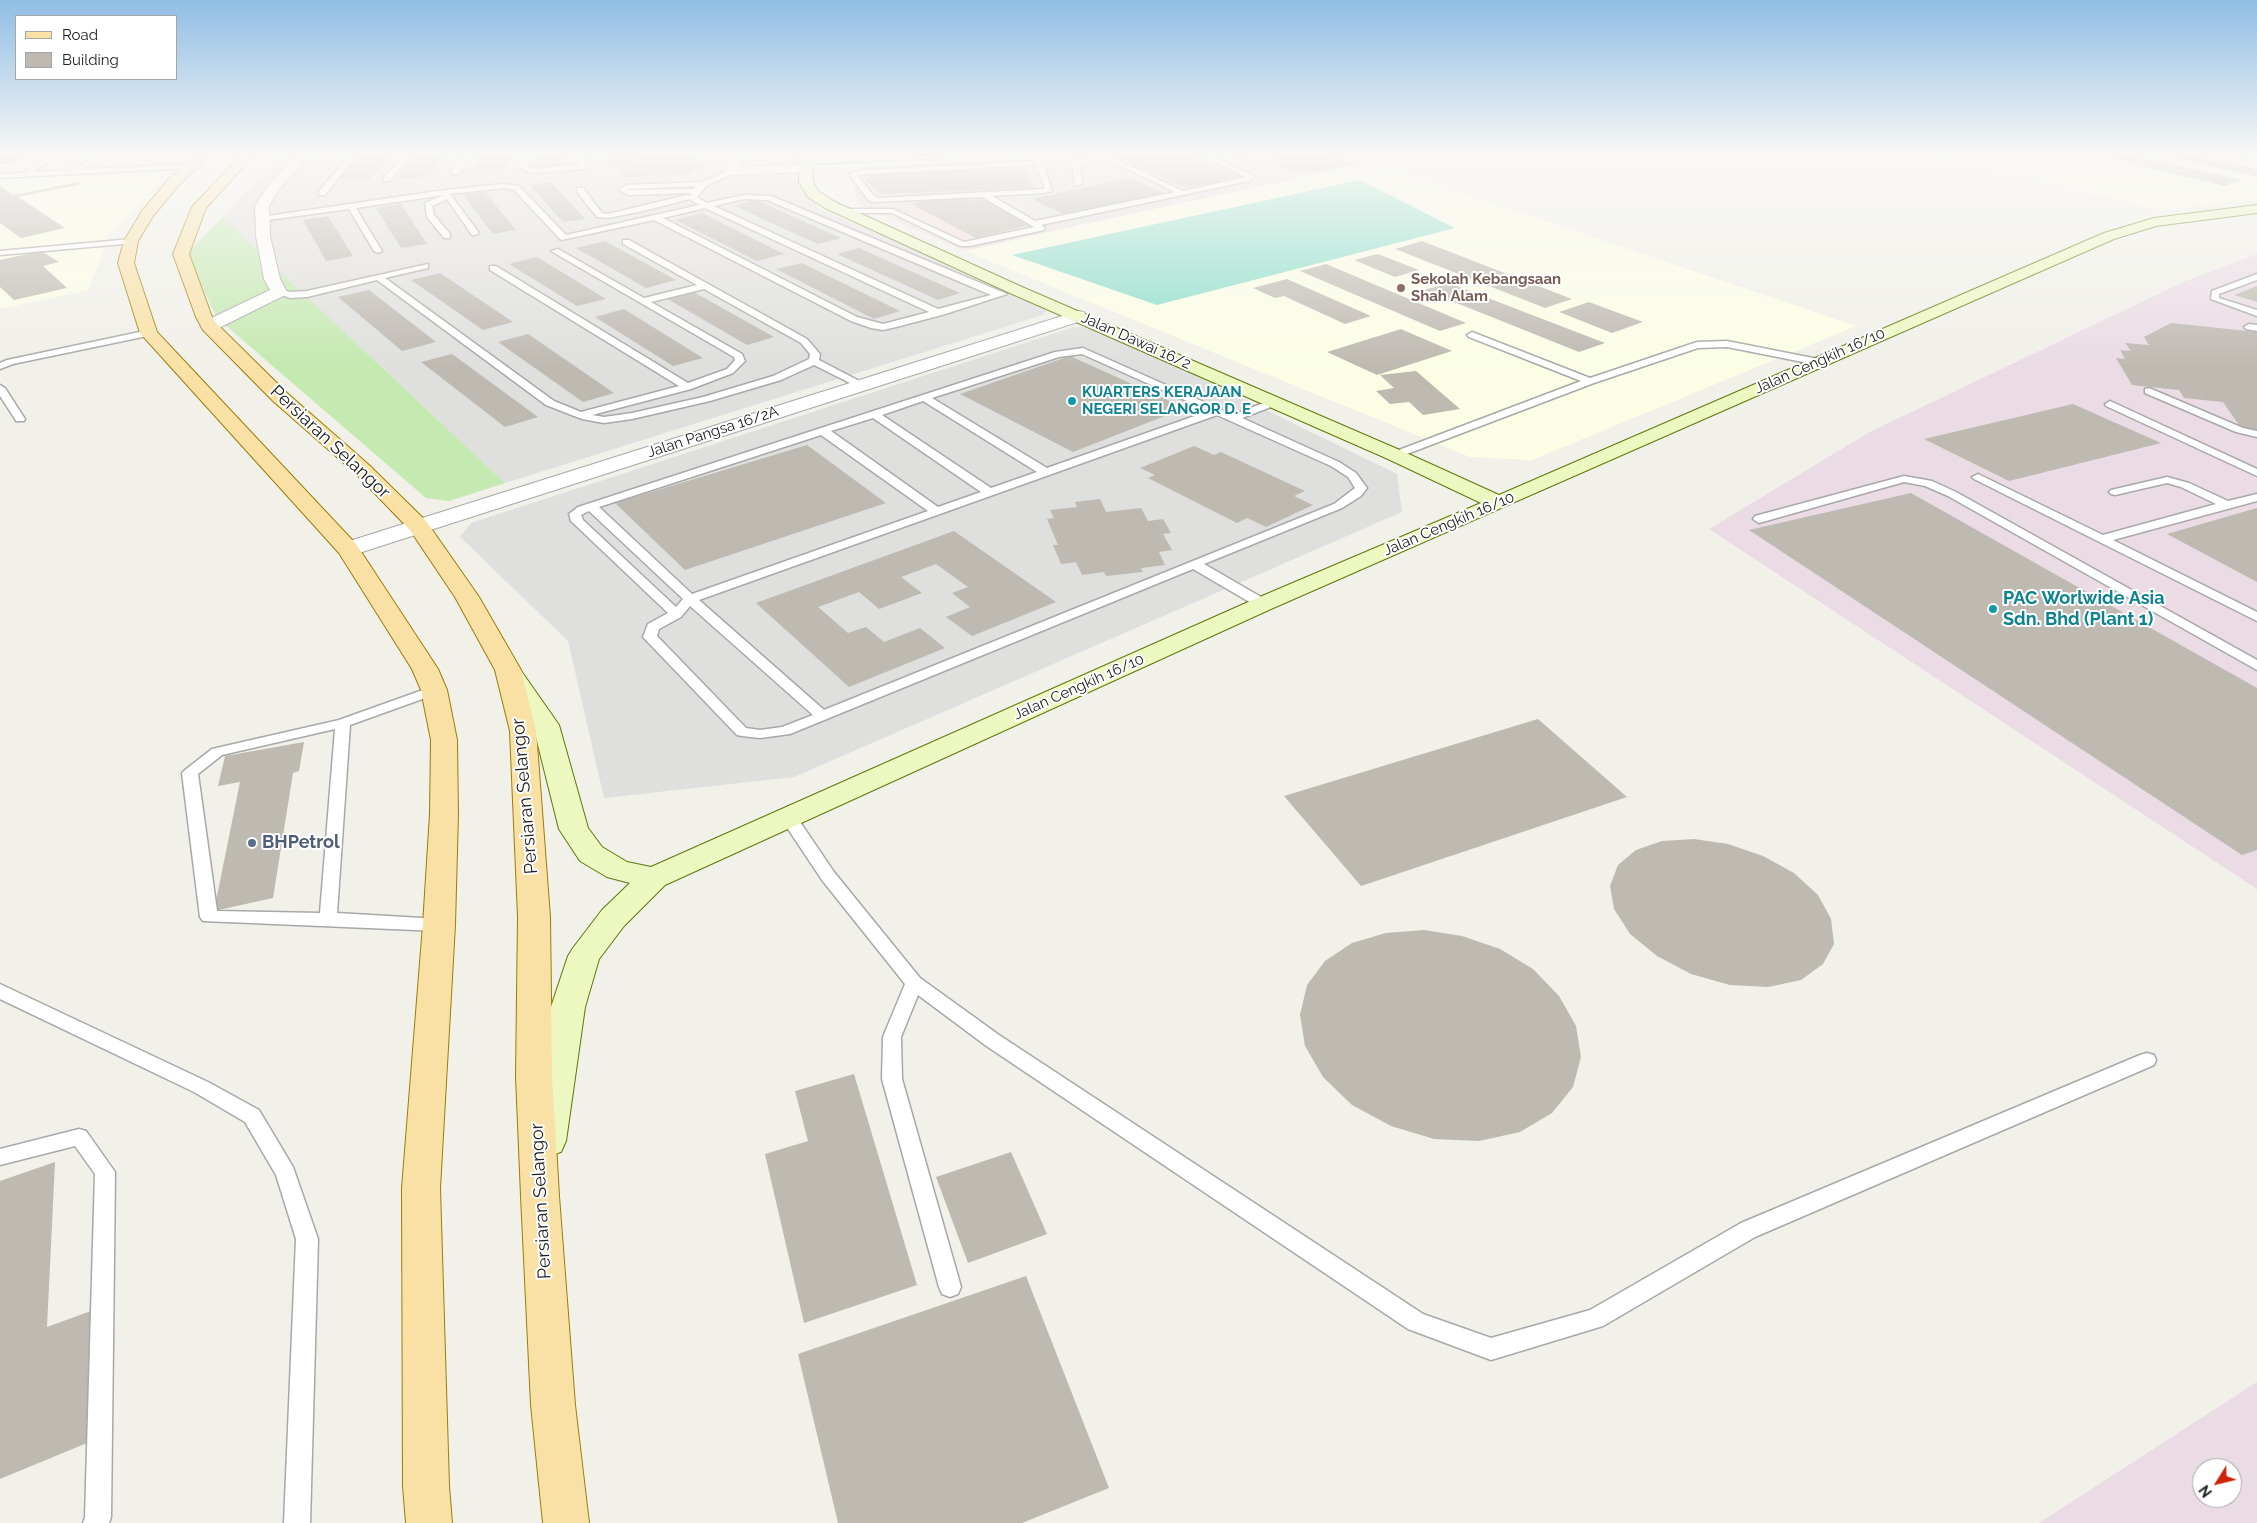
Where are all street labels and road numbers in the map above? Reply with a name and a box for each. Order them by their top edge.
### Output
street label: Jalan Dawai 16/2 [1078,309,1194,373]
street label: Jalan Cengkih 16/10 [1752,324,1888,398]
street label: Persiaran Selangor [265,381,395,503]
street label: Jalan Pangsa 16/2A [645,402,781,462]
street label: Jalan Cengkih 16/10 [1381,488,1517,560]
street label: Jalan Cengkih 16/10 [1011,650,1147,724]
street label: Persiaran Selangor [507,717,543,875]
street label: Persiaran Selangor [526,1122,556,1280]

